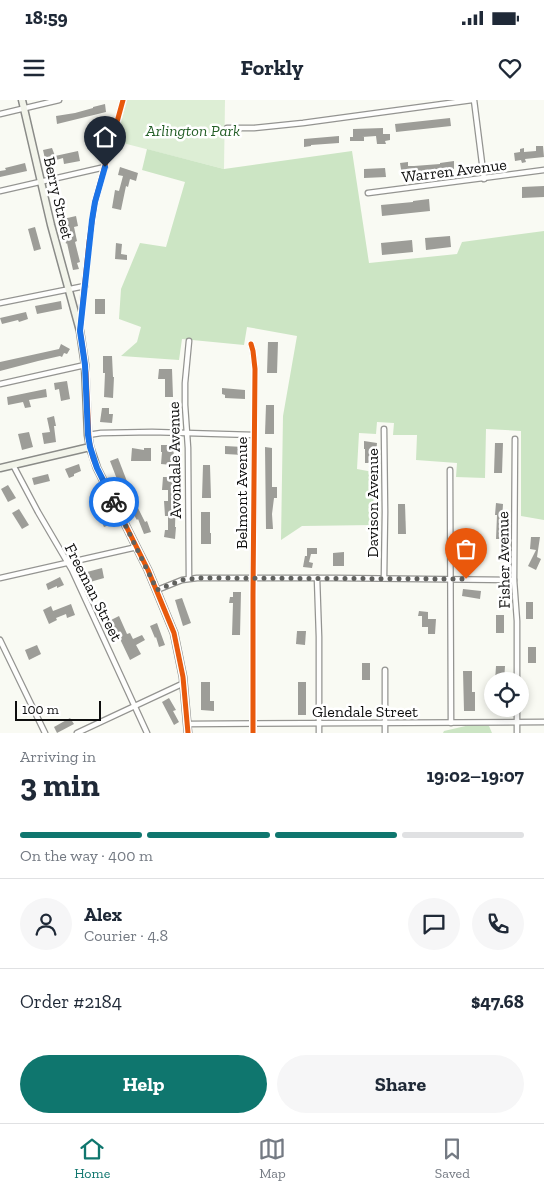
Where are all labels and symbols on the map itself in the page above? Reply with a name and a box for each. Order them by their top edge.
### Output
pin [84,116,126,167]
park label: Arlington Park [145,121,240,140]
street label: Berry Street [40,155,77,241]
street label: Warren Avenue [400,155,508,186]
street label: Avondale Avenue [164,401,185,519]
street label: Belmont Avenue [232,437,251,549]
street label: Davison Avenue [363,448,382,558]
courier [89,477,139,527]
street label: Fisher Avenue [493,511,514,609]
pin [445,528,487,579]
street label: Freeman Street [61,540,126,644]
scale bar [15,698,101,721]
street label: Glendale Street [312,702,418,721]

